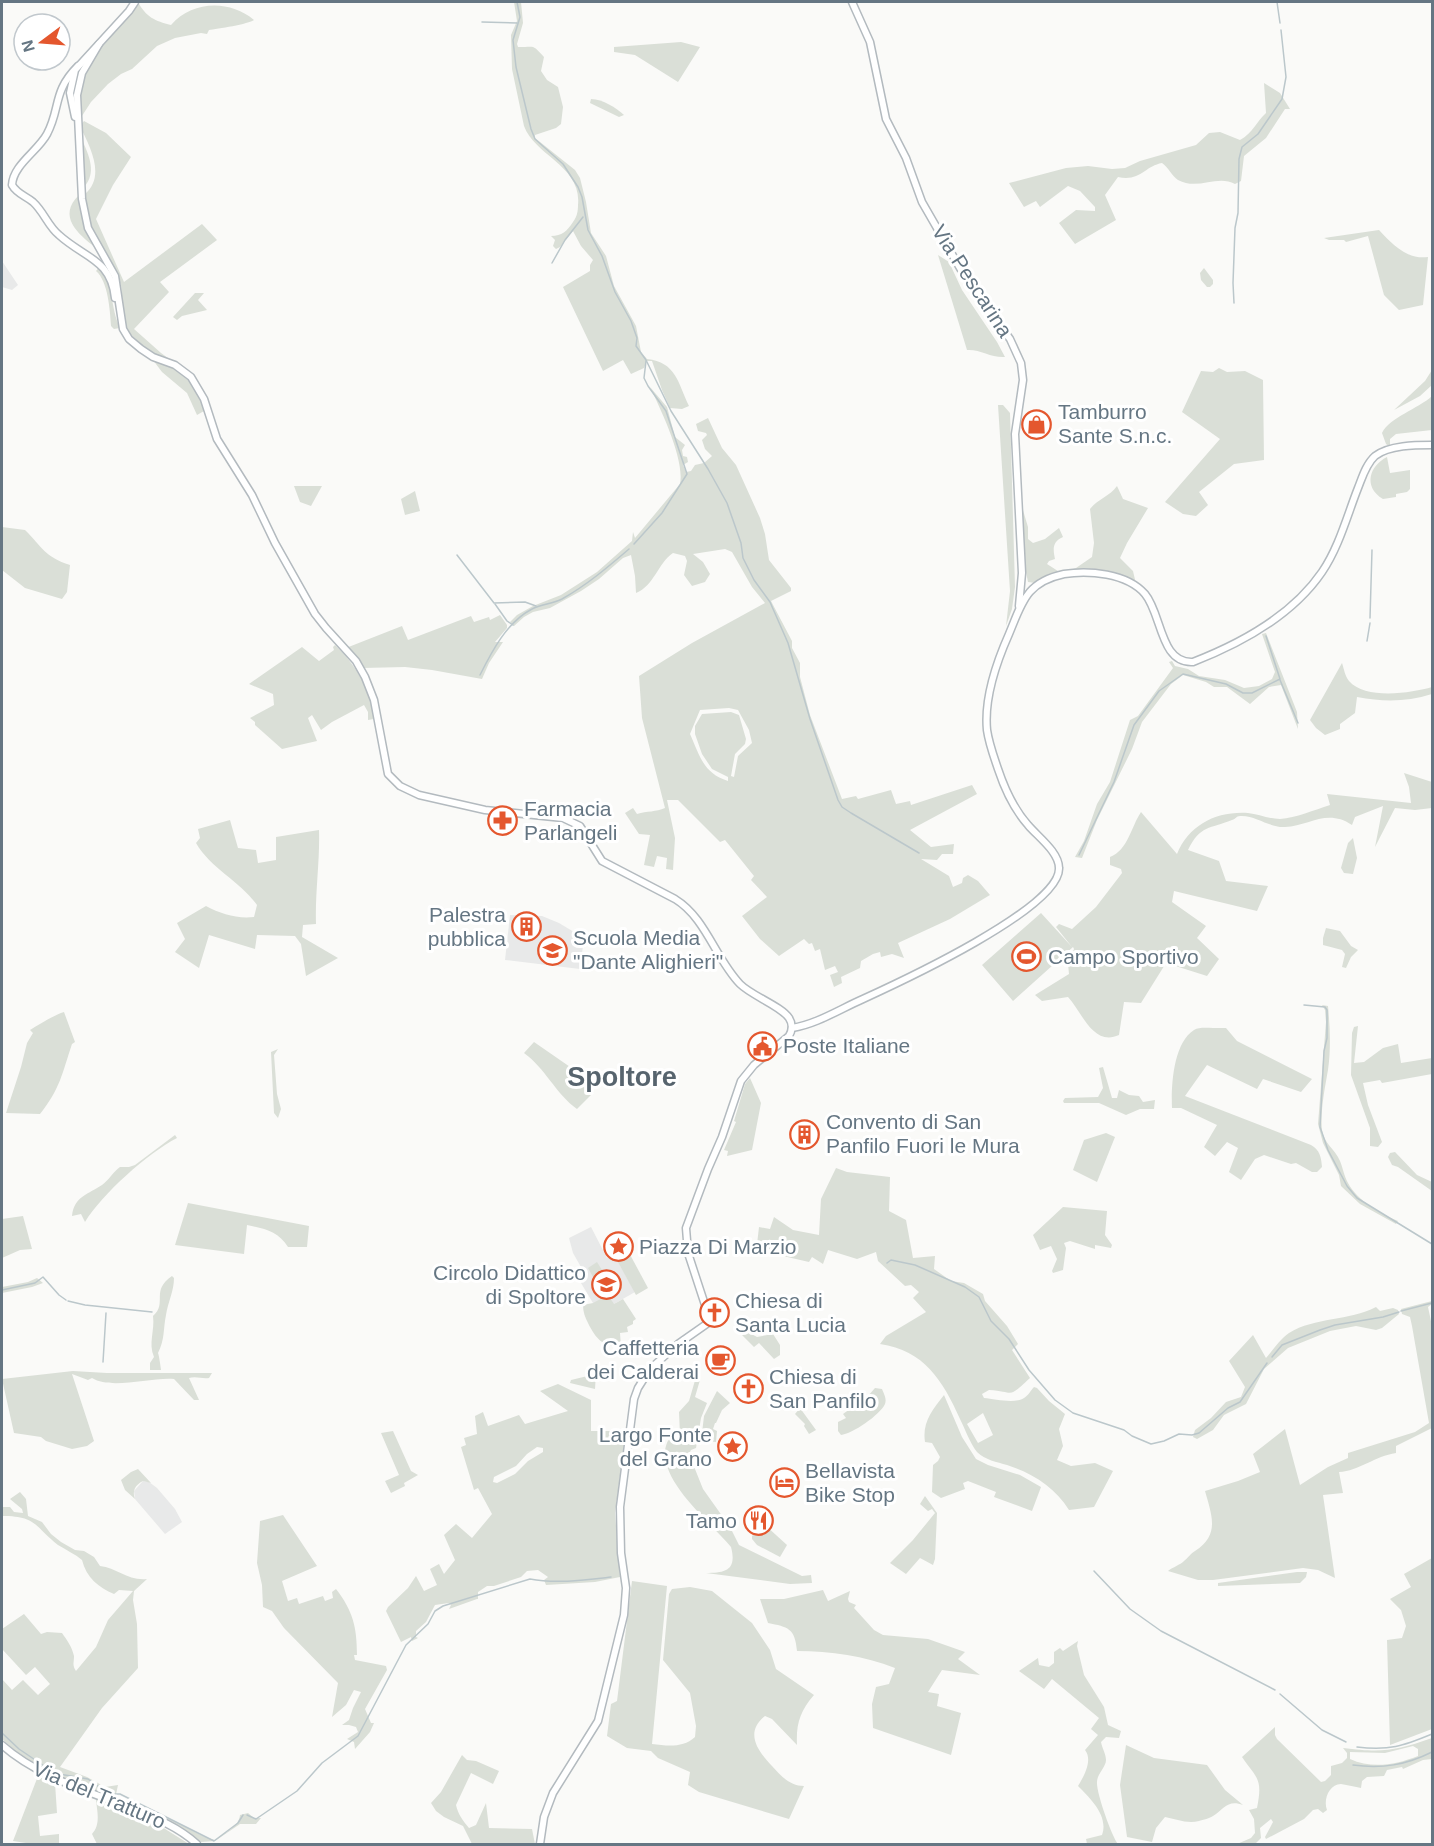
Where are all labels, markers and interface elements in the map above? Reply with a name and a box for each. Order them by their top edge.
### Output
north arrow [12,12,72,72]
text: N [18,38,38,54]
street label: Via Pescarina [928,220,1017,341]
place label: Tamburro Sante S.n.c. [1058,400,1172,447]
shop icon: Tamburro Sante S.n.c. [1021,408,1053,440]
place label: Farmacia Parlangeli [524,797,617,844]
pharmacy icon: Farmacia Parlangeli [487,805,519,837]
place label: Palestra pubblica [428,903,506,950]
building icon: Palestra pubblica [511,911,543,943]
place label: Scuola Media "Dante Alighieri" [573,926,723,973]
school or university icon: Scuola Media "Dante Alighieri" [536,934,568,966]
sports icon: Campo Sportivo [1011,941,1043,973]
place label: Campo Sportivo [1048,945,1199,968]
public building icon: Poste Italiane [746,1030,778,1062]
place label: Poste Italiane [783,1034,910,1057]
district label: Spoltore [567,1062,677,1092]
place label: Convento di San Panfilo Fuori le Mura [826,1110,1020,1157]
building icon: Convento di San Panfilo Fuori le Mura [789,1118,821,1150]
place icon: Piazza Di Marzio [602,1231,634,1263]
place label: Piazza Di Marzio [639,1235,797,1258]
place label: Circolo Didattico di Spoltore [433,1261,586,1308]
school or university icon: Circolo Didattico di Spoltore [591,1269,623,1301]
place label: Chiesa di Santa Lucia [735,1289,846,1336]
church icon: Chiesa di Santa Lucia [698,1297,730,1329]
place label: Caffetteria dei Calderai [587,1336,699,1383]
cafe icon: Caffetteria dei Calderai [704,1344,736,1376]
place label: Chiesa di San Panfilo [769,1365,876,1412]
church icon: Chiesa di San Panfilo [732,1373,764,1405]
place label: Largo Fonte del Grano [599,1423,712,1470]
place icon: Largo Fonte del Grano [717,1431,749,1463]
place label: Bellavista Bike Stop [805,1459,895,1506]
hotel icon: Bellavista Bike Stop [768,1467,800,1499]
restaurant icon: Tamo [742,1505,774,1537]
place label: Tamo [686,1509,737,1532]
street label: Via del Tratturo [29,1756,169,1833]

